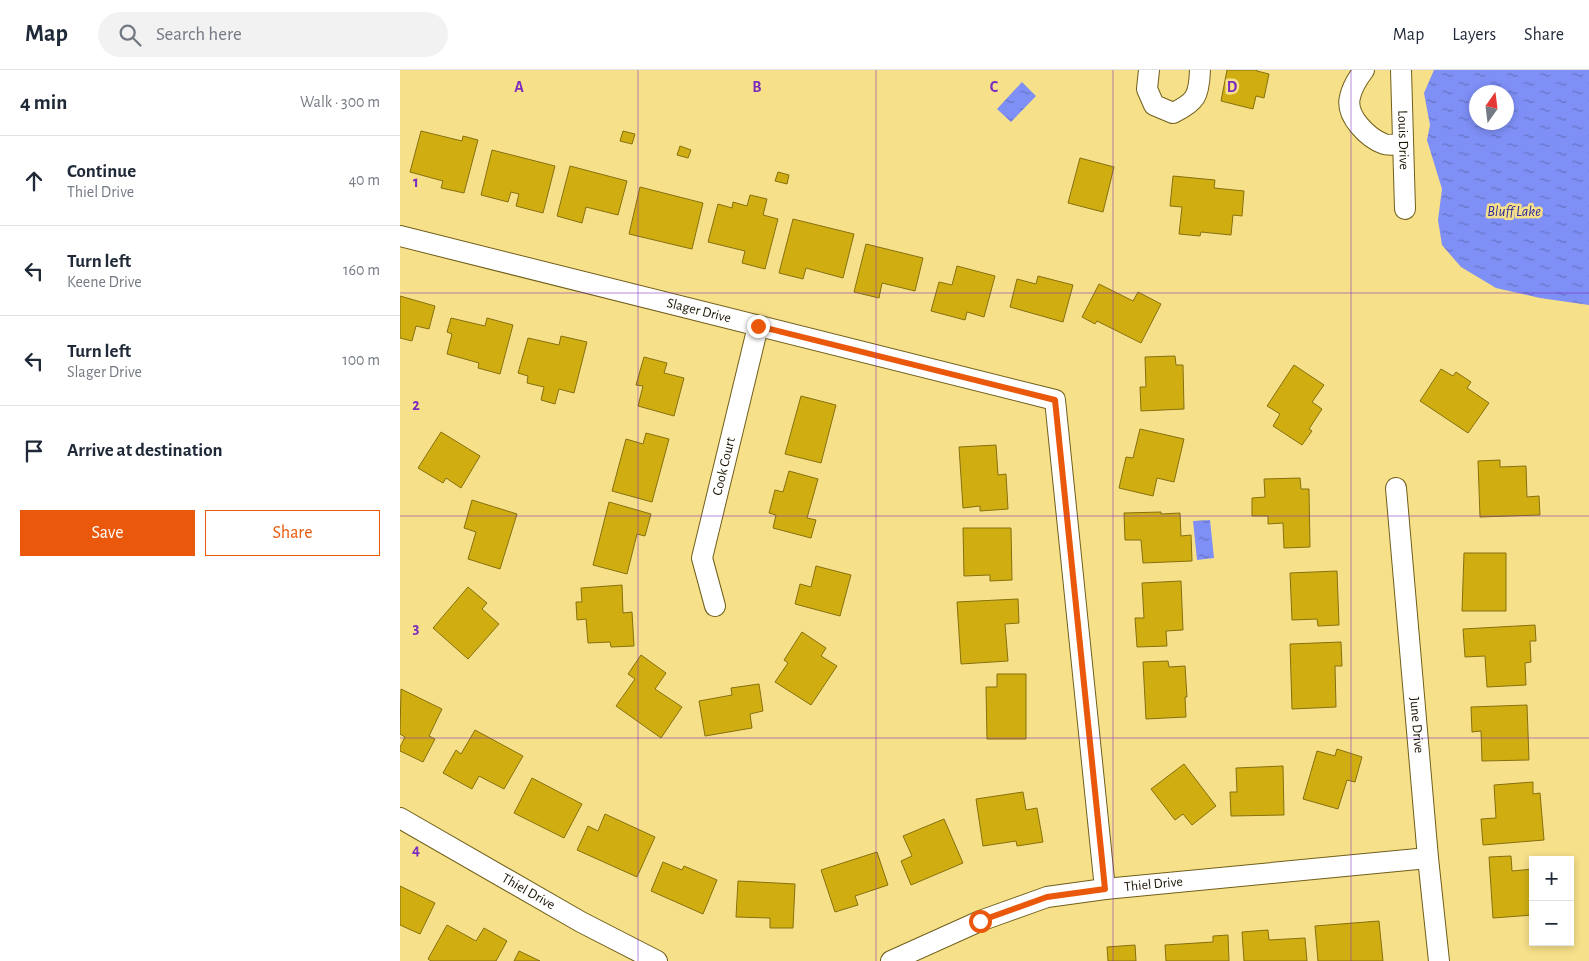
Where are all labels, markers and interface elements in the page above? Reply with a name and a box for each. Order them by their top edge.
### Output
search box [98,12,448,57]
icon: search [116,21,144,49]
text: Map [25,22,68,46]
text: Search here [156,25,242,44]
text: Map [1393,26,1424,44]
text: Layers [1452,26,1496,44]
text: Share [1524,26,1564,44]
text: A [514,79,524,95]
text: B [752,79,762,95]
text: C [990,79,999,95]
text: D [1227,79,1238,95]
north arrow [1469,85,1514,130]
text: 4 min [20,92,67,113]
text: Walk · 300 m [300,94,380,110]
street label: Louis Drive [1395,110,1411,170]
text: Continue [67,162,136,181]
icon: ahead [20,167,48,195]
text: 40 m [348,172,380,188]
text: 1 [413,174,419,190]
text: Thiel Drive [67,184,134,200]
water label: Bluff Lake [1487,204,1541,219]
text: Turn left [67,252,131,271]
icon: left [20,257,48,285]
text: 160 m [343,262,380,278]
text: Keene Drive [67,274,142,290]
street label: Slager Drive [665,296,732,326]
route end [747,315,770,338]
text: Turn left [67,342,131,361]
icon: left [20,347,48,375]
text: 100 m [342,352,380,368]
text: Slager Drive [67,364,142,380]
text: 2 [412,397,420,413]
street label: Cook Court [710,435,738,497]
icon: arrive [20,437,48,465]
text: Arrive at destination [67,441,223,460]
button: Save [20,510,195,556]
button: Share [205,510,380,556]
text: 3 [413,620,420,636]
street label: June Drive [1407,696,1426,754]
text: 4 [412,842,420,858]
map controls [1529,856,1574,946]
button: + [1529,856,1574,901]
street label: Thiel Drive [499,871,557,912]
street label: Thiel Drive [1124,875,1183,894]
button: − [1529,901,1574,946]
route start [969,910,992,933]

